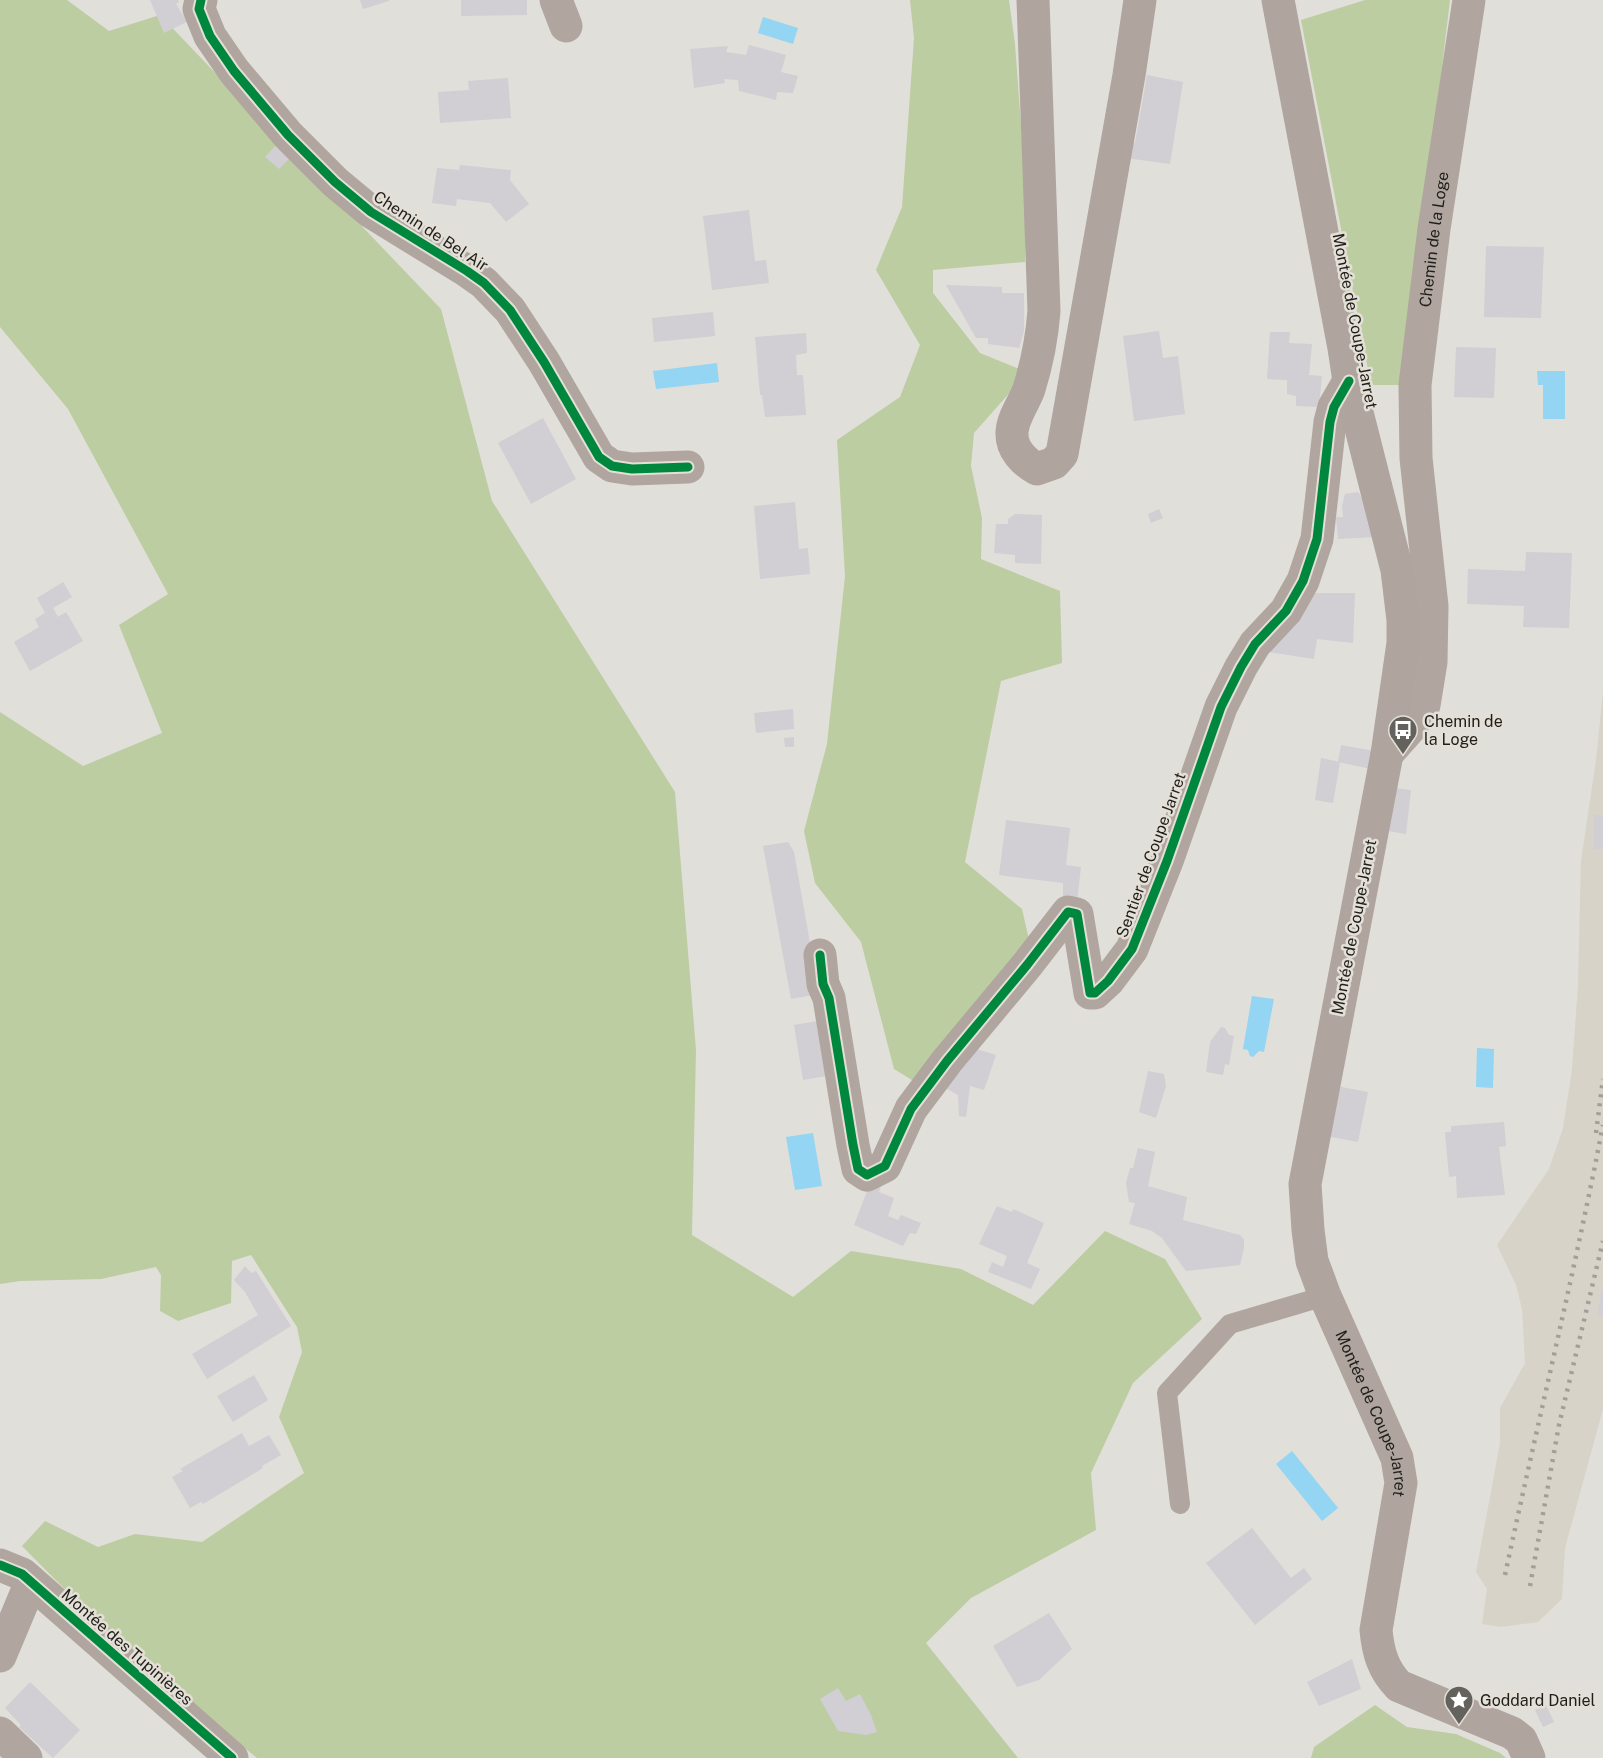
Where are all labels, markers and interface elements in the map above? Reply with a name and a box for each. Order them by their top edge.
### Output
street label: Chemin de la Loge [1415,170,1452,308]
street label: Chemin de Bel Air [370,187,492,275]
street label: Montée de Coupe-Jarret [1329,232,1381,410]
place label: Chemin de la Loge [1424,712,1503,749]
bus stop icon: Chemin de la Loge [1387,714,1419,756]
street label: Sentier de Coupe Jarret [1112,770,1190,940]
street label: Montée de Coupe-Jarret [1328,838,1380,1016]
street label: Montée de Coupe-Jarret [1332,1327,1411,1498]
street label: Montée des Tupinières [58,1585,196,1709]
place icon: Goddard Daniel [1443,1684,1475,1726]
place label: Goddard Daniel [1480,1691,1595,1710]

